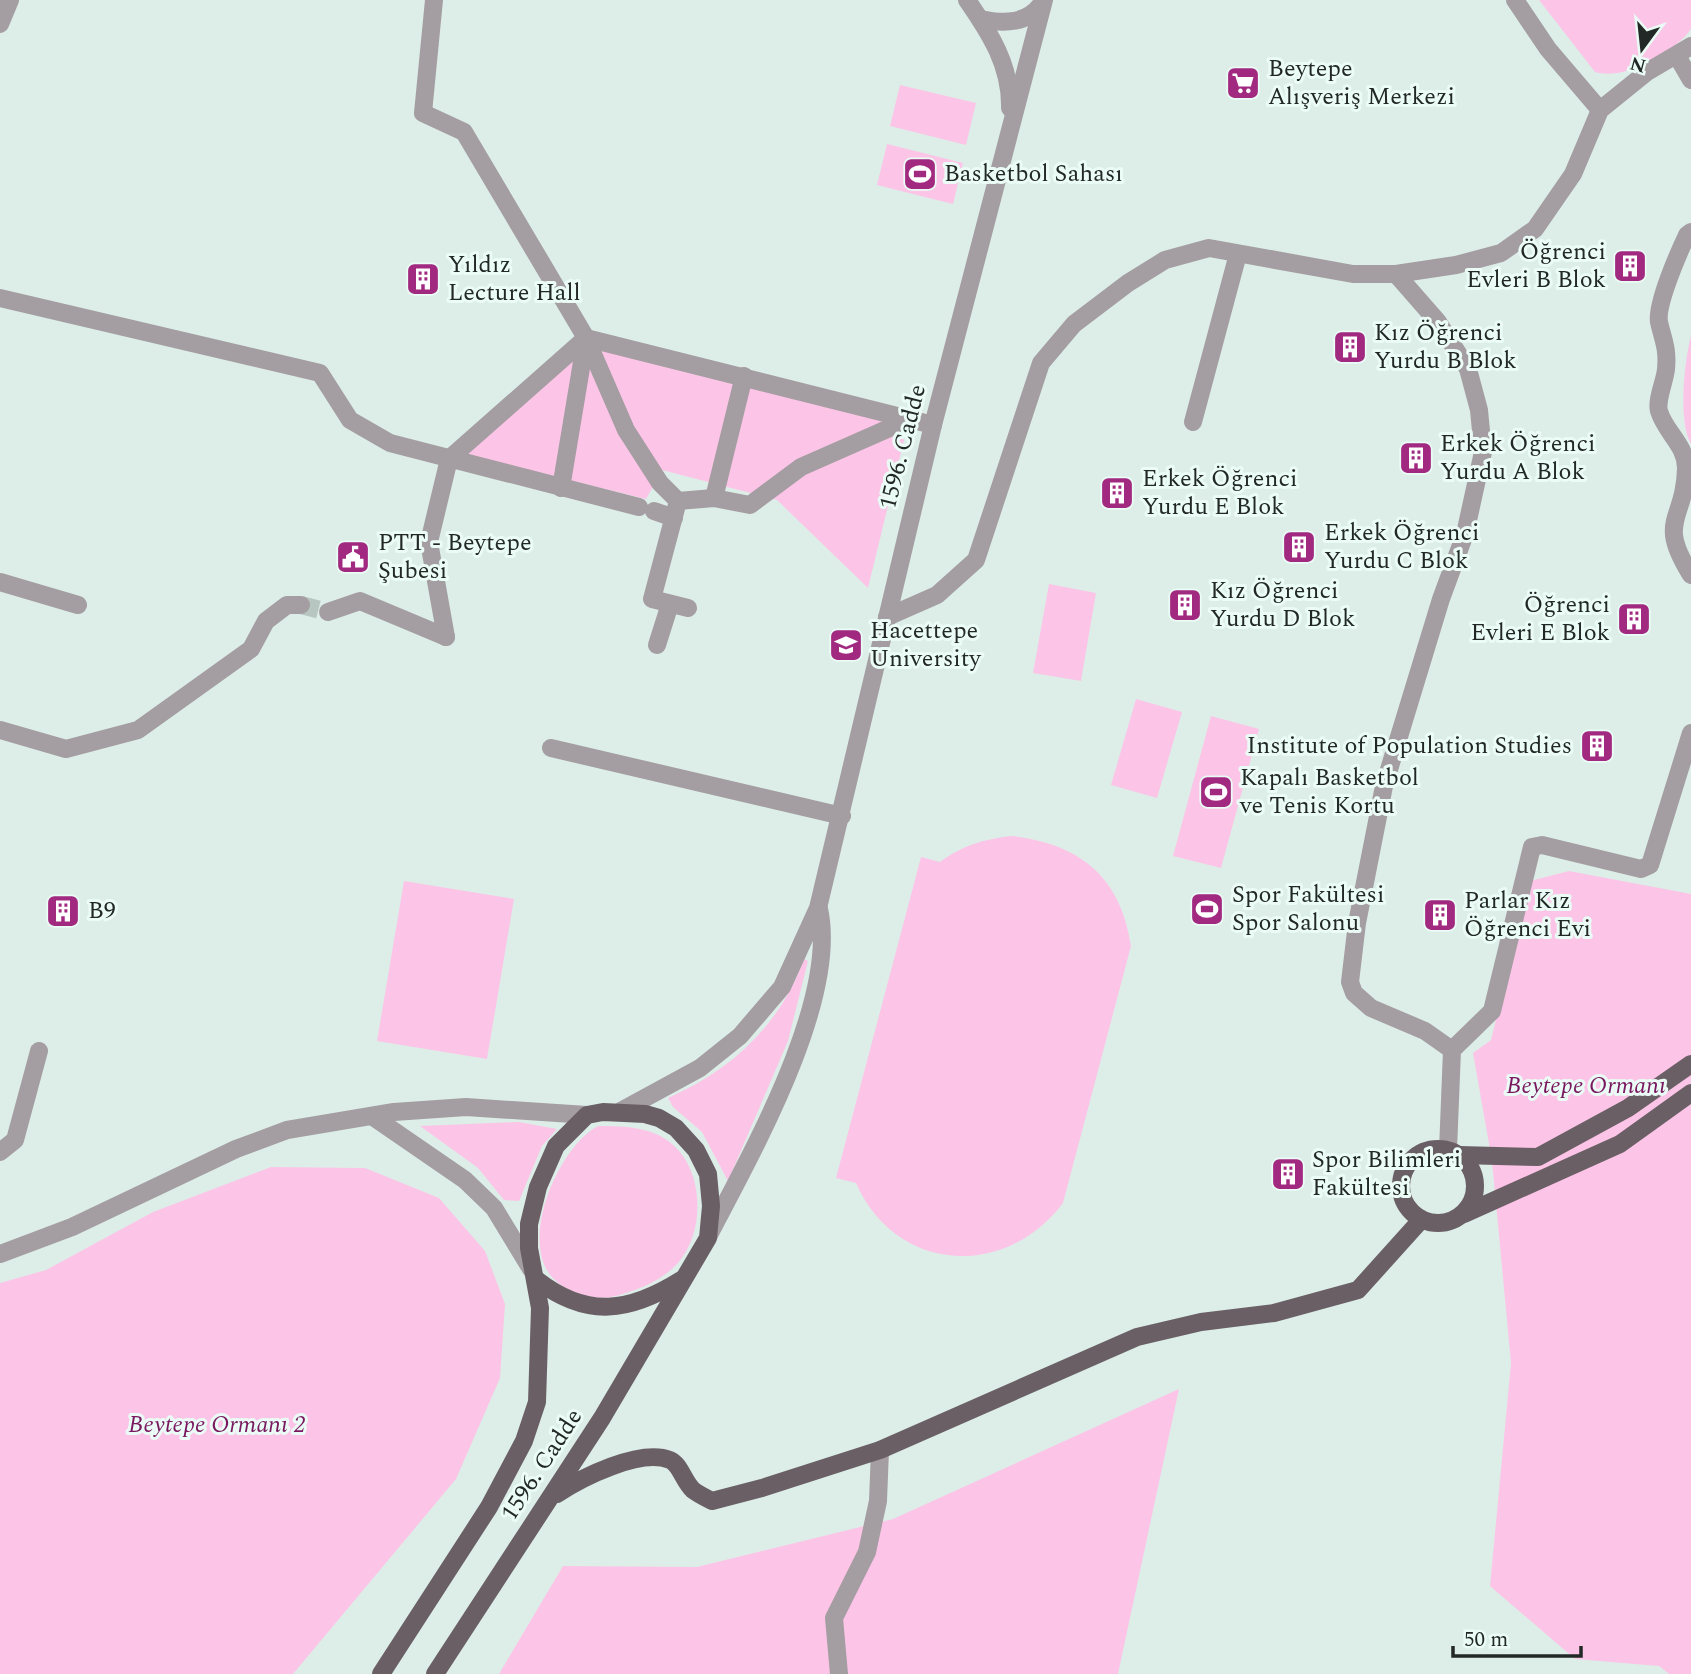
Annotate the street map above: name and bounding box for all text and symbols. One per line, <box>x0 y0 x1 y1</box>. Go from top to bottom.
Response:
north arrow <box>1607 14 1677 84</box>
text: N <box>1627 48 1649 80</box>
place label: Beytepe Alışveriş Merkezi <box>1268 51 1455 115</box>
supermarket icon: Beytepe Alışveriş Merkezi <box>1224 64 1262 102</box>
sports icon: Basketbol Sahası <box>901 155 939 193</box>
place label: Basketbol Sahası <box>944 156 1123 192</box>
place label: Öğrenci Evleri B Blok <box>1466 234 1606 298</box>
place label: Yıldız Lecture Hall <box>448 247 581 311</box>
building icon: Öğrenci Evleri B Blok <box>1611 247 1649 285</box>
building icon: Yıldız Lecture Hall <box>404 260 442 298</box>
place label: Kız Öğrenci Yurdu B Blok <box>1374 315 1517 379</box>
building icon: Kız Öğrenci Yurdu B Blok <box>1331 328 1369 366</box>
street label: 1596. Cadde <box>870 381 936 513</box>
place label: Erkek Öğrenci Yurdu A Blok <box>1440 426 1595 490</box>
building icon: Erkek Öğrenci Yurdu A Blok <box>1397 439 1435 477</box>
place label: Erkek Öğrenci Yurdu E Blok <box>1142 461 1297 525</box>
building icon: Erkek Öğrenci Yurdu E Blok <box>1098 474 1136 512</box>
place label: Erkek Öğrenci Yurdu C Blok <box>1324 515 1479 579</box>
place label: PTT - Beytepe Şubesi <box>378 525 532 589</box>
building icon: Erkek Öğrenci Yurdu C Blok <box>1280 528 1318 566</box>
public building icon: PTT - Beytepe Şubesi <box>334 538 372 576</box>
place label: Kız Öğrenci Yurdu D Blok <box>1210 573 1355 637</box>
building icon: Kız Öğrenci Yurdu D Blok <box>1166 586 1204 624</box>
place label: Öğrenci Evleri E Blok <box>1471 587 1610 651</box>
building icon: Öğrenci Evleri E Blok <box>1615 600 1653 638</box>
place label: Hacettepe University <box>870 613 982 677</box>
school or university icon: Hacettepe University <box>827 626 865 664</box>
building icon: Institute of Population Studies <box>1578 727 1616 765</box>
place label: Institute of Population Studies <box>1247 728 1572 764</box>
place label: Kapalı Basketbol ve Tenis Kortu <box>1239 760 1419 824</box>
sports icon: Kapalı Basketbol ve Tenis Kortu <box>1197 773 1235 811</box>
place label: Spor Fakültesi Spor Salonu <box>1232 877 1385 941</box>
place label: Parlar Kız Öğrenci Evi <box>1464 883 1591 947</box>
sports icon: Spor Fakültesi Spor Salonu <box>1188 890 1226 928</box>
building icon: B9 <box>44 892 82 930</box>
place label: B9 <box>88 893 116 929</box>
building icon: Parlar Kız Öğrenci Evi <box>1421 896 1459 934</box>
park label: Beytepe Ormanı <box>1506 1068 1666 1104</box>
place label: Spor Bilimleri Fakültesi <box>1312 1142 1461 1206</box>
building icon: Spor Bilimleri Fakültesi <box>1269 1155 1307 1193</box>
street label: 1596. Cadde <box>492 1402 592 1528</box>
park label: Beytepe Ormanı 2 <box>128 1407 306 1443</box>
scale bar <box>1453 1614 1581 1658</box>
text: 50 m <box>1464 1624 1508 1656</box>

